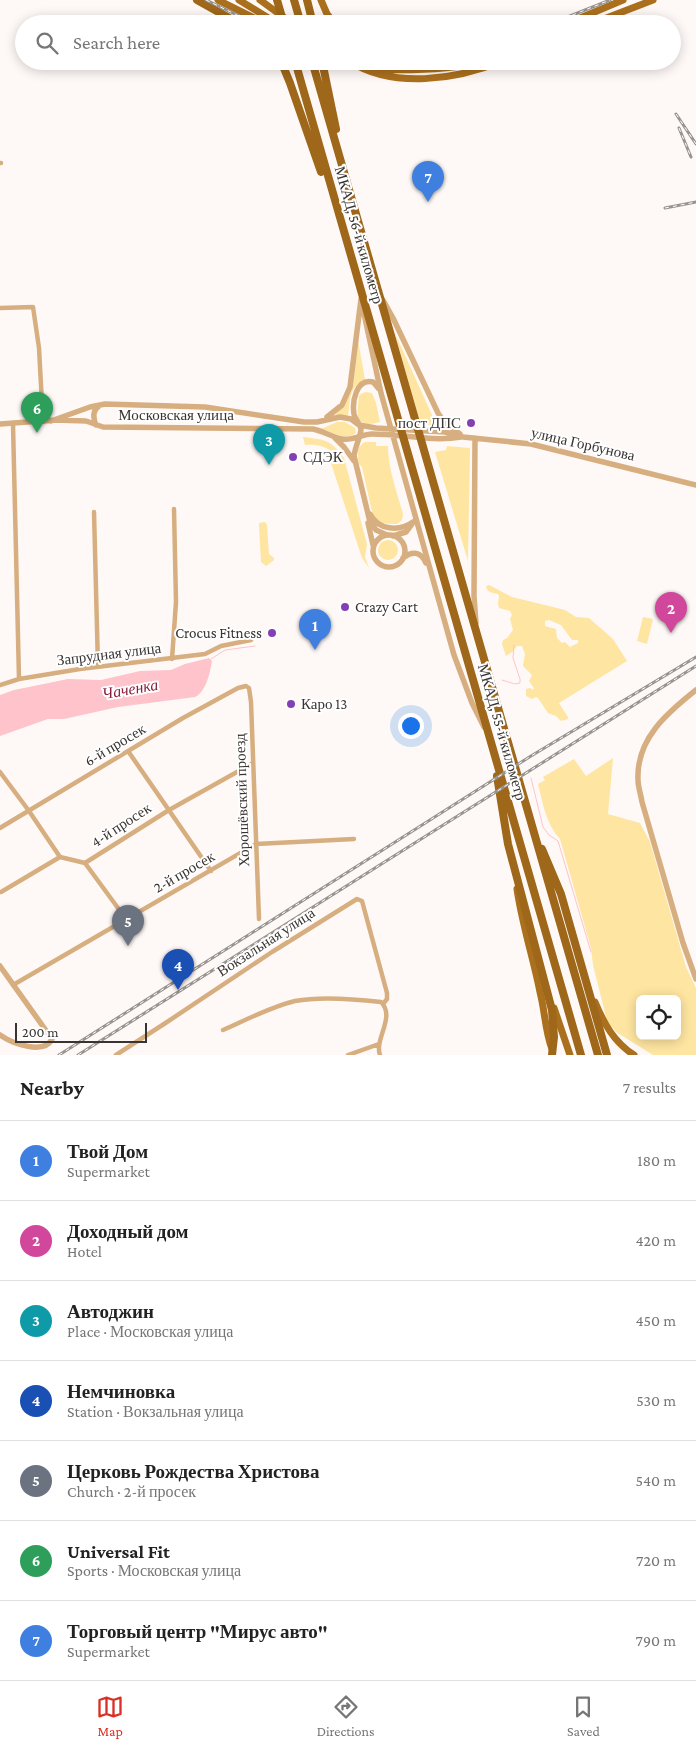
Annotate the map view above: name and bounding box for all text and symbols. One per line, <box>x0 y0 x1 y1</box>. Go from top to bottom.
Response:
search box <box>15 15 681 70</box>
icon: search <box>33 29 61 57</box>
text: Search here <box>73 32 160 53</box>
pin: 7 <box>412 161 444 202</box>
street label: МКАД, 56-й километр <box>332 165 386 305</box>
pin: 6 <box>21 392 53 433</box>
street label: Московская улица <box>118 407 234 423</box>
place label: пост ДПС <box>398 415 461 431</box>
marker: пост ДПС <box>465 417 477 429</box>
pin: 3 <box>253 424 285 465</box>
street label: улица Горбунова <box>530 424 637 464</box>
place label: СДЭК <box>303 449 344 465</box>
marker: СДЭК <box>287 451 299 463</box>
pin: 2 <box>655 592 687 633</box>
place label: Crazy Cart <box>355 599 419 616</box>
marker: Crazy Cart <box>339 601 351 613</box>
pin: 1 <box>299 609 331 650</box>
place label: Crocus Fitness <box>175 625 262 641</box>
marker: Crocus Fitness <box>266 627 278 639</box>
street label: Запрудная улица <box>56 640 162 668</box>
street label: МКАД, 55-й километр <box>475 662 529 802</box>
water label: Чаченка <box>101 676 159 702</box>
place label: Каро 13 <box>301 696 347 712</box>
marker: Каро 13 <box>285 698 297 710</box>
your location <box>398 713 424 739</box>
street label: 6-й просек <box>82 720 149 769</box>
street label: Хорошёвский проезд <box>232 733 252 867</box>
street label: 4-й просек <box>88 799 155 850</box>
street label: 2-й просек <box>151 848 218 896</box>
street label: Вокзальная улица <box>214 904 318 980</box>
pin: 5 <box>112 905 144 946</box>
pin: 4 <box>162 949 194 990</box>
map controls <box>636 995 681 1040</box>
button: locate <box>636 995 681 1040</box>
scale bar <box>15 1020 148 1043</box>
text: 200 m <box>22 1024 58 1040</box>
text: Nearby <box>20 1076 84 1100</box>
text: 7 results <box>623 1079 676 1096</box>
text: Твой Дом <box>67 1141 148 1162</box>
text: 1 <box>33 1152 39 1169</box>
text: 180 m <box>637 1152 676 1169</box>
text: Supermarket <box>67 1163 150 1180</box>
text: Доходный дом <box>67 1221 189 1242</box>
text: 2 <box>32 1232 40 1249</box>
text: 420 m <box>635 1232 676 1249</box>
text: Hotel <box>67 1243 102 1260</box>
text: Автоджин <box>67 1301 154 1322</box>
text: 3 <box>32 1312 40 1329</box>
text: 450 m <box>635 1312 676 1329</box>
text: Place · Московская улица <box>67 1323 233 1340</box>
text: Немчиновка <box>67 1381 175 1402</box>
text: 4 <box>32 1392 40 1409</box>
text: 530 m <box>636 1392 676 1409</box>
text: Station · Вокзальная улица <box>67 1403 244 1420</box>
text: Церковь Рождества Христова <box>67 1461 319 1482</box>
text: 5 <box>32 1472 40 1489</box>
text: 540 m <box>635 1472 676 1489</box>
text: Church · 2-й просек <box>67 1483 196 1500</box>
text: Universal Fit <box>67 1541 170 1562</box>
text: 6 <box>32 1552 40 1569</box>
text: 720 m <box>636 1552 676 1569</box>
text: Sports · Московская улица <box>67 1562 241 1579</box>
text: Торговый центр "Мирус авто" <box>67 1621 328 1642</box>
text: 7 <box>32 1632 40 1649</box>
text: 790 m <box>636 1632 676 1649</box>
text: Supermarket <box>67 1643 150 1660</box>
tab: Map <box>96 1693 124 1739</box>
tab: Directions <box>317 1693 375 1739</box>
tab: Saved <box>567 1693 600 1739</box>

